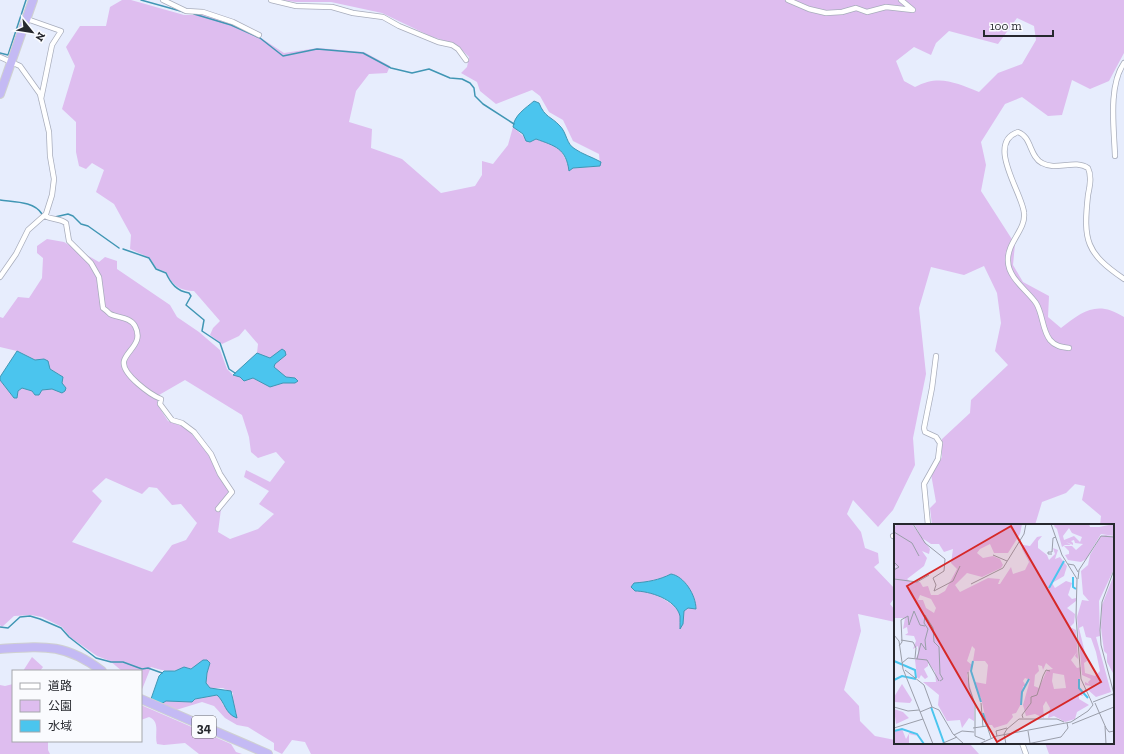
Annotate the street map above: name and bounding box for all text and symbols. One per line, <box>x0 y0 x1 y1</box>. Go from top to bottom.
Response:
north arrow <box>12 12 52 52</box>
scale bar <box>984 12 1053 38</box>
text: 100 m <box>990 19 1022 33</box>
text: N <box>32 30 48 44</box>
inset map <box>894 524 1114 744</box>
legend <box>12 670 142 742</box>
text: 道路 <box>48 679 72 693</box>
text: 公園 <box>48 699 72 713</box>
road number: 34 <box>192 716 216 738</box>
text: 水域 <box>48 719 72 733</box>

